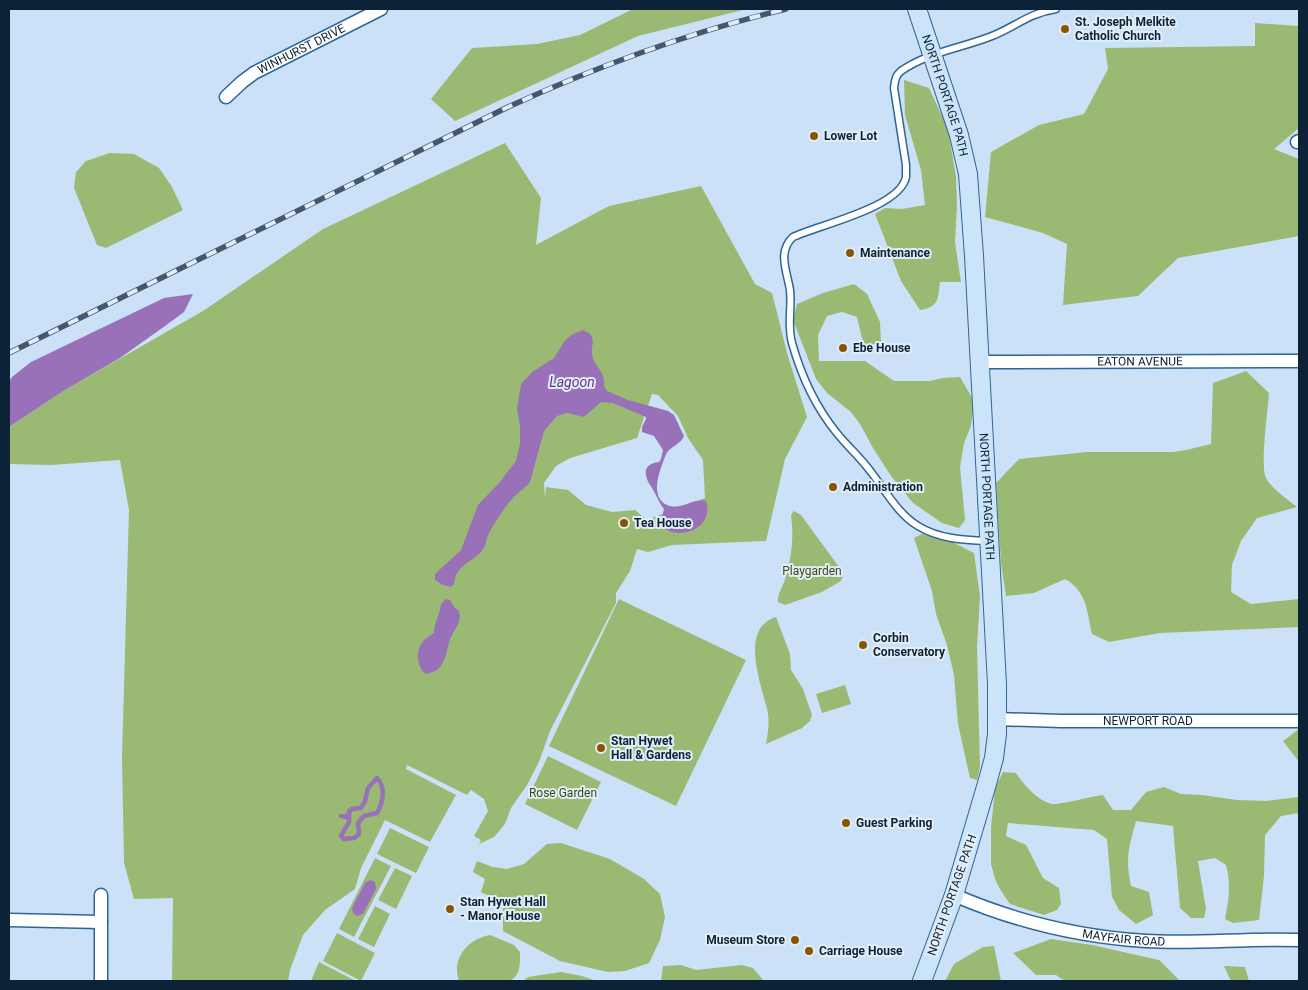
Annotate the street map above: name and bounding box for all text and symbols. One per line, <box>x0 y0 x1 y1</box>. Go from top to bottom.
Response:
place label: St. Joseph Melkite Catholic Church <box>1075 15 1176 43</box>
street label: WINHURST DRIVE <box>255 21 348 77</box>
marker: St. Joseph Melkite Catholic Church <box>1059 23 1071 35</box>
street label: NORTH PORTAGE PATH <box>919 33 971 158</box>
place label: Lower Lot <box>824 129 877 143</box>
marker: Lower Lot <box>808 130 820 142</box>
place label: Maintenance <box>860 246 930 260</box>
marker: Maintenance <box>844 247 856 259</box>
place label: Ebe House <box>853 341 911 355</box>
marker: Ebe House <box>837 342 849 354</box>
street label: EATON AVENUE <box>1097 354 1183 369</box>
water label: Lagoon <box>549 374 595 390</box>
street label: NORTH PORTAGE PATH <box>977 433 997 561</box>
place label: Administration <box>843 480 923 494</box>
marker: Administration <box>827 481 839 493</box>
place label: Tea House <box>634 516 692 530</box>
marker: Tea House <box>618 517 630 529</box>
park label: Playgarden <box>782 564 842 578</box>
place label: Corbin Conservatory <box>873 631 946 659</box>
marker: Corbin Conservatory <box>857 639 869 651</box>
street label: NEWPORT ROAD <box>1103 714 1193 728</box>
place label: Stan Hywet Hall & Gardens <box>611 734 691 762</box>
marker: Stan Hywet Hall & Gardens <box>595 742 607 754</box>
park label: Rose Garden <box>529 786 597 800</box>
place label: Guest Parking <box>856 816 932 830</box>
marker: Guest Parking <box>840 817 852 829</box>
street label: NORTH PORTAGE PATH <box>925 833 979 957</box>
place label: Stan Hywet Hall - Manor House <box>460 895 546 923</box>
marker: Stan Hywet Hall - Manor House <box>444 903 456 915</box>
street label: MAYFAIR ROAD <box>1081 926 1166 949</box>
place label: Museum Store <box>706 933 786 947</box>
marker: Museum Store <box>789 934 801 946</box>
place label: Carriage House <box>819 944 903 958</box>
marker: Carriage House <box>803 945 815 957</box>

